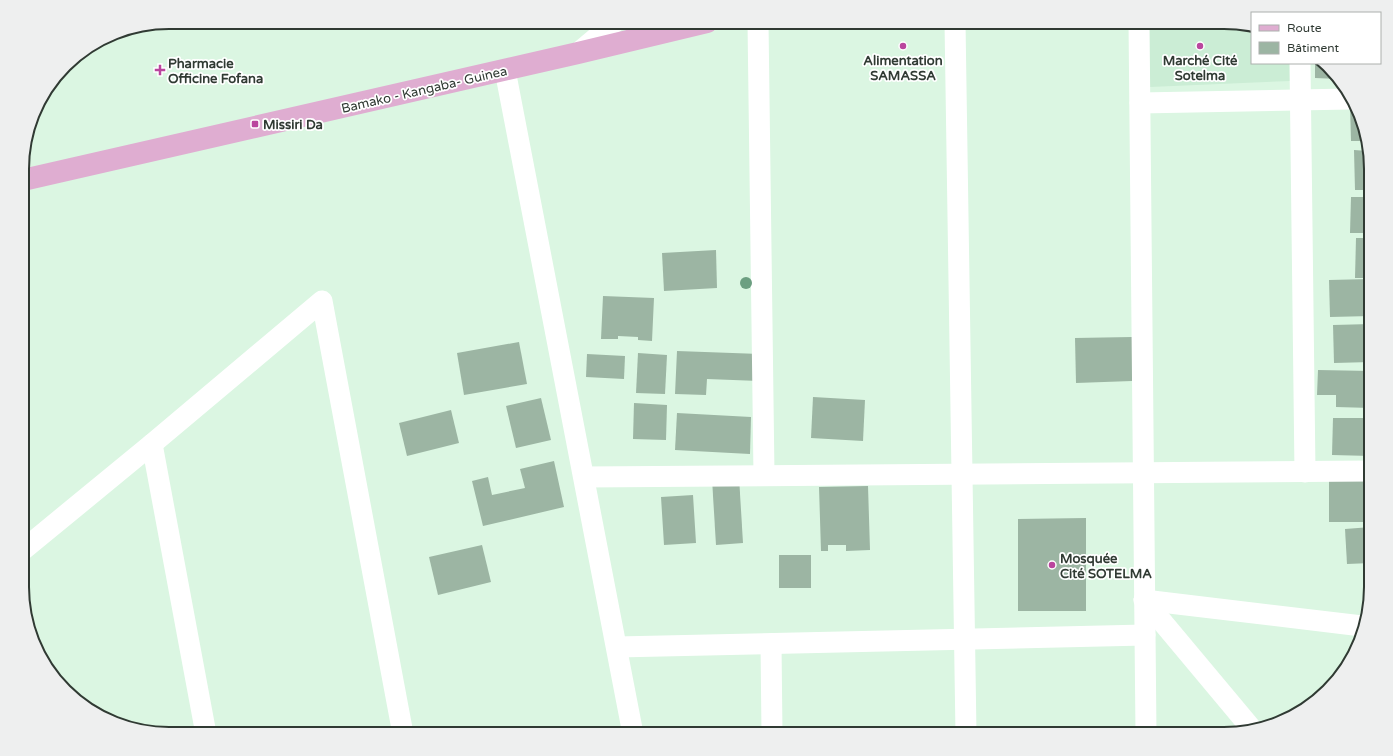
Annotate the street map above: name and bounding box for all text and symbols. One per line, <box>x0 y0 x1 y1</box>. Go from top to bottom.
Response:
legend <box>1251 12 1381 64</box>
text: Route <box>1287 21 1322 35</box>
marker: Alimentation SAMASSA <box>898 41 908 51</box>
marker: Marché Cité Sotelma <box>1195 41 1205 51</box>
text: Bâtiment <box>1287 41 1339 55</box>
place label: Alimentation SAMASSA <box>863 53 943 84</box>
place label: Marché Cité Sotelma <box>1163 53 1238 84</box>
place label: Pharmacie Officine Fofana <box>168 56 263 87</box>
street label: Bamako - Kangaba- Guinea <box>340 63 509 117</box>
marker: Pharmacie Officine Fofana <box>155 65 165 75</box>
place label: Missiri Da <box>263 117 323 133</box>
marker: Missiri Da <box>250 119 260 129</box>
place label: Mosquée Cité SOTELMA <box>1060 551 1152 582</box>
marker: Mosquée Cité SOTELMA <box>1047 560 1057 570</box>

